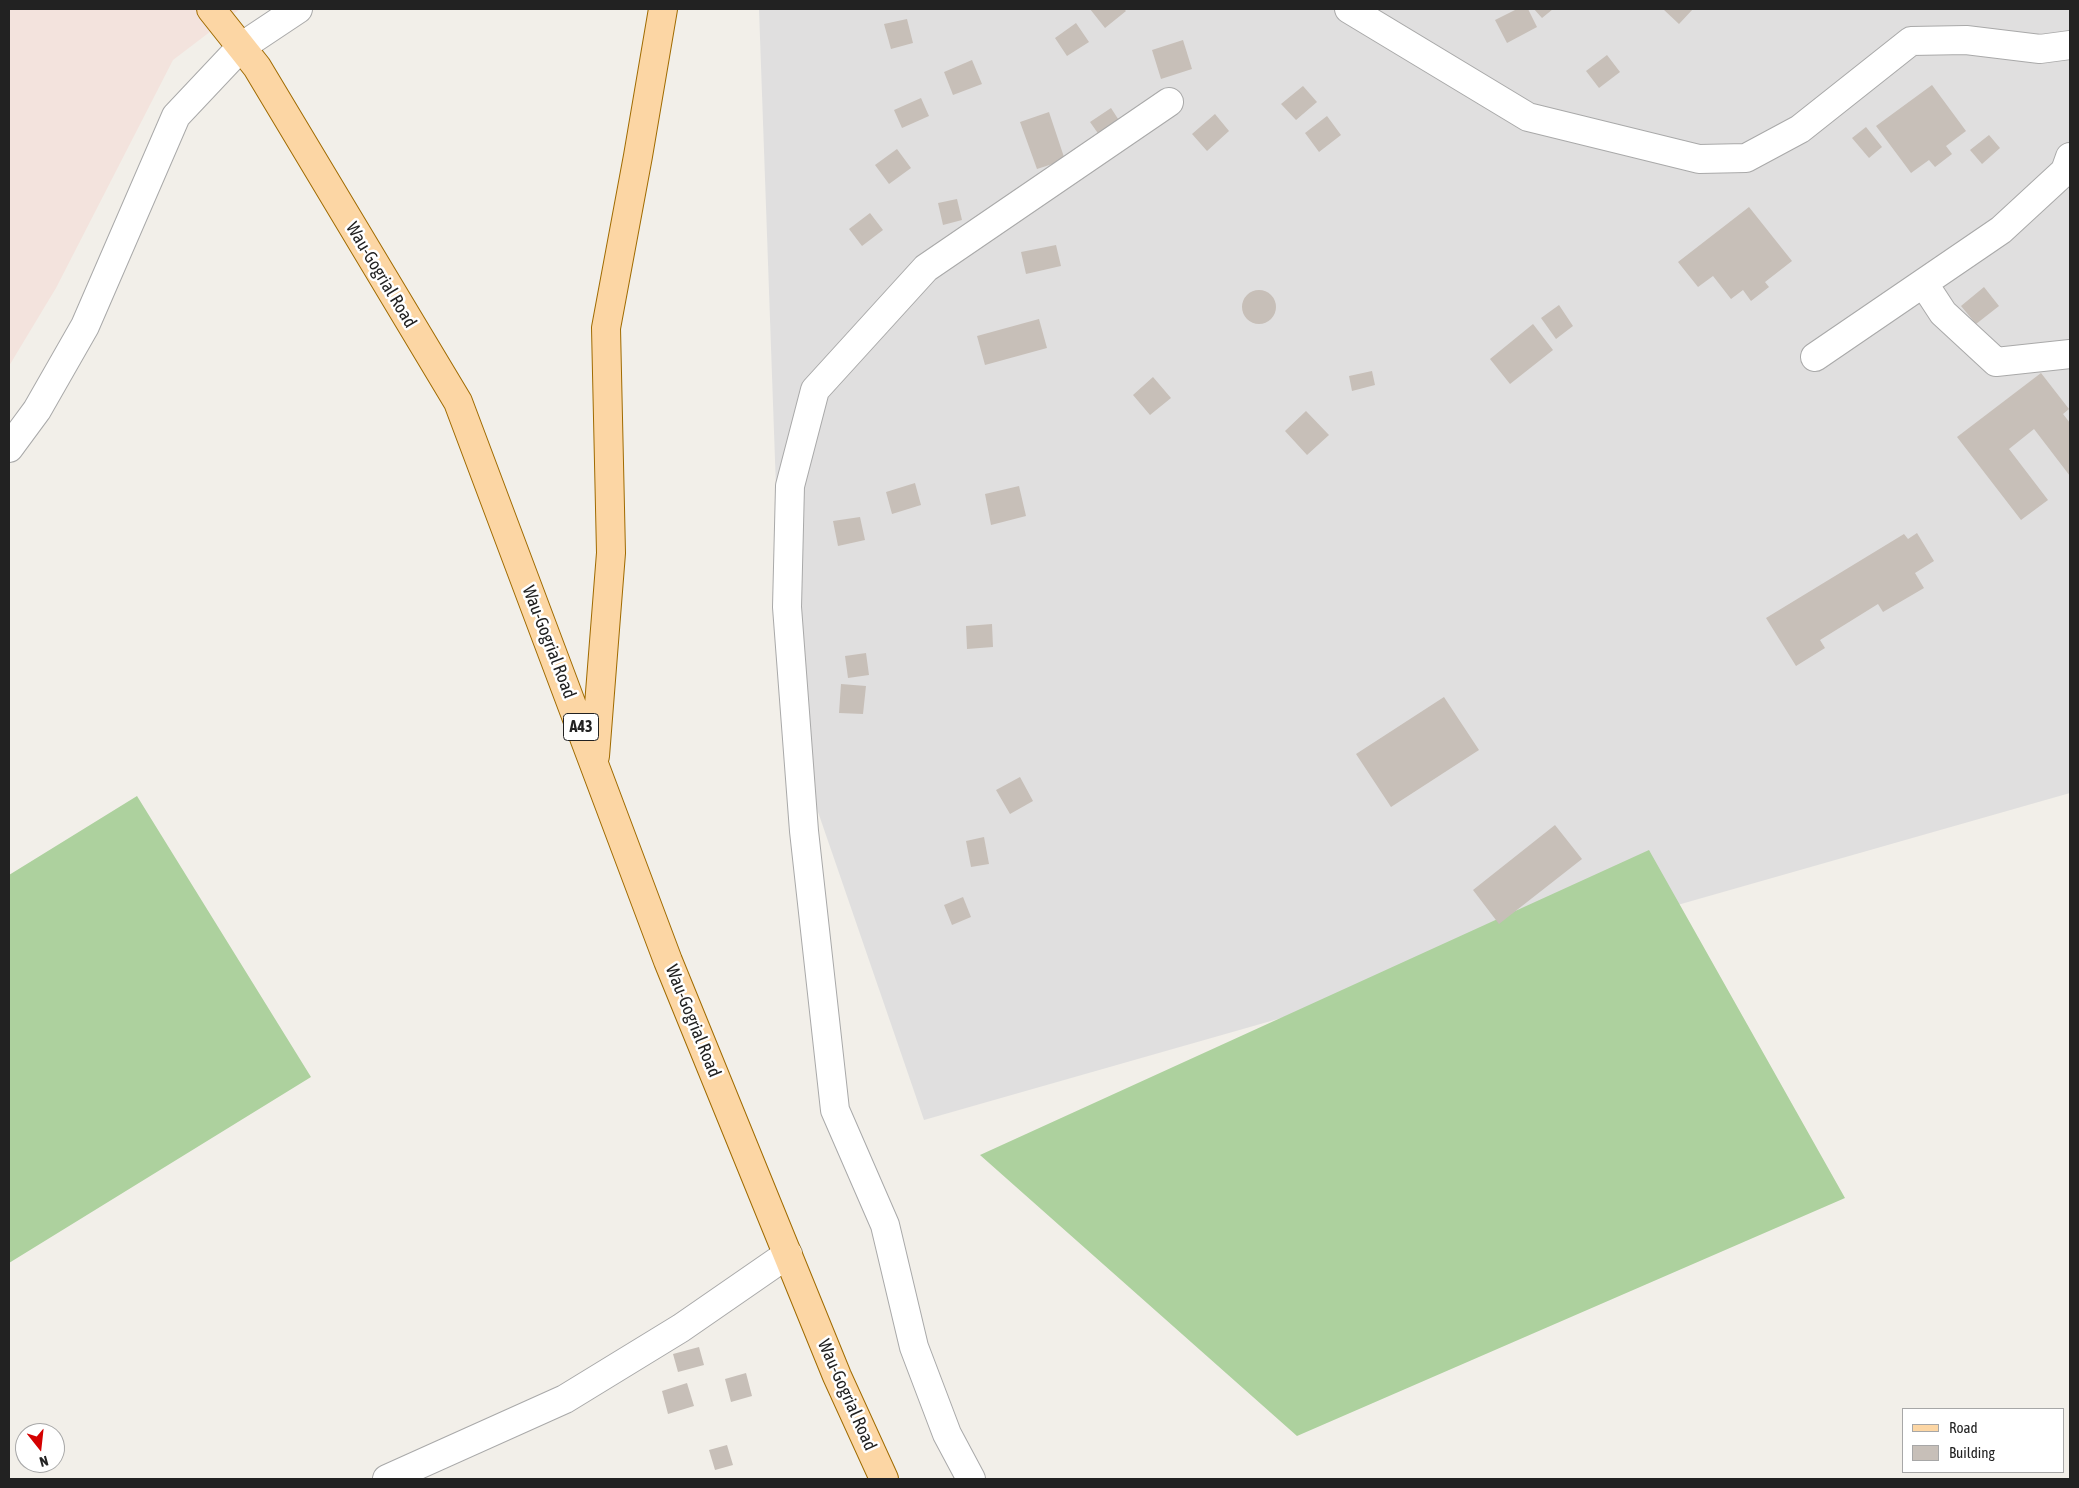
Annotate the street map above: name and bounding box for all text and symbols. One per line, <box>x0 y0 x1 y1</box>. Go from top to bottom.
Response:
street label: Wau-Gogrial Road <box>341 218 421 332</box>
street label: Wau-Gogrial Road <box>518 582 580 702</box>
road number: A43 <box>564 714 598 740</box>
street label: Wau-Gogrial Road <box>661 962 725 1080</box>
street label: Wau-Gogrial Road <box>813 1336 881 1454</box>
legend <box>1902 1408 2064 1473</box>
text: Road <box>1949 1419 1978 1436</box>
north arrow <box>15 1423 65 1473</box>
text: Building <box>1949 1444 1995 1461</box>
text: N <box>38 1453 50 1470</box>

